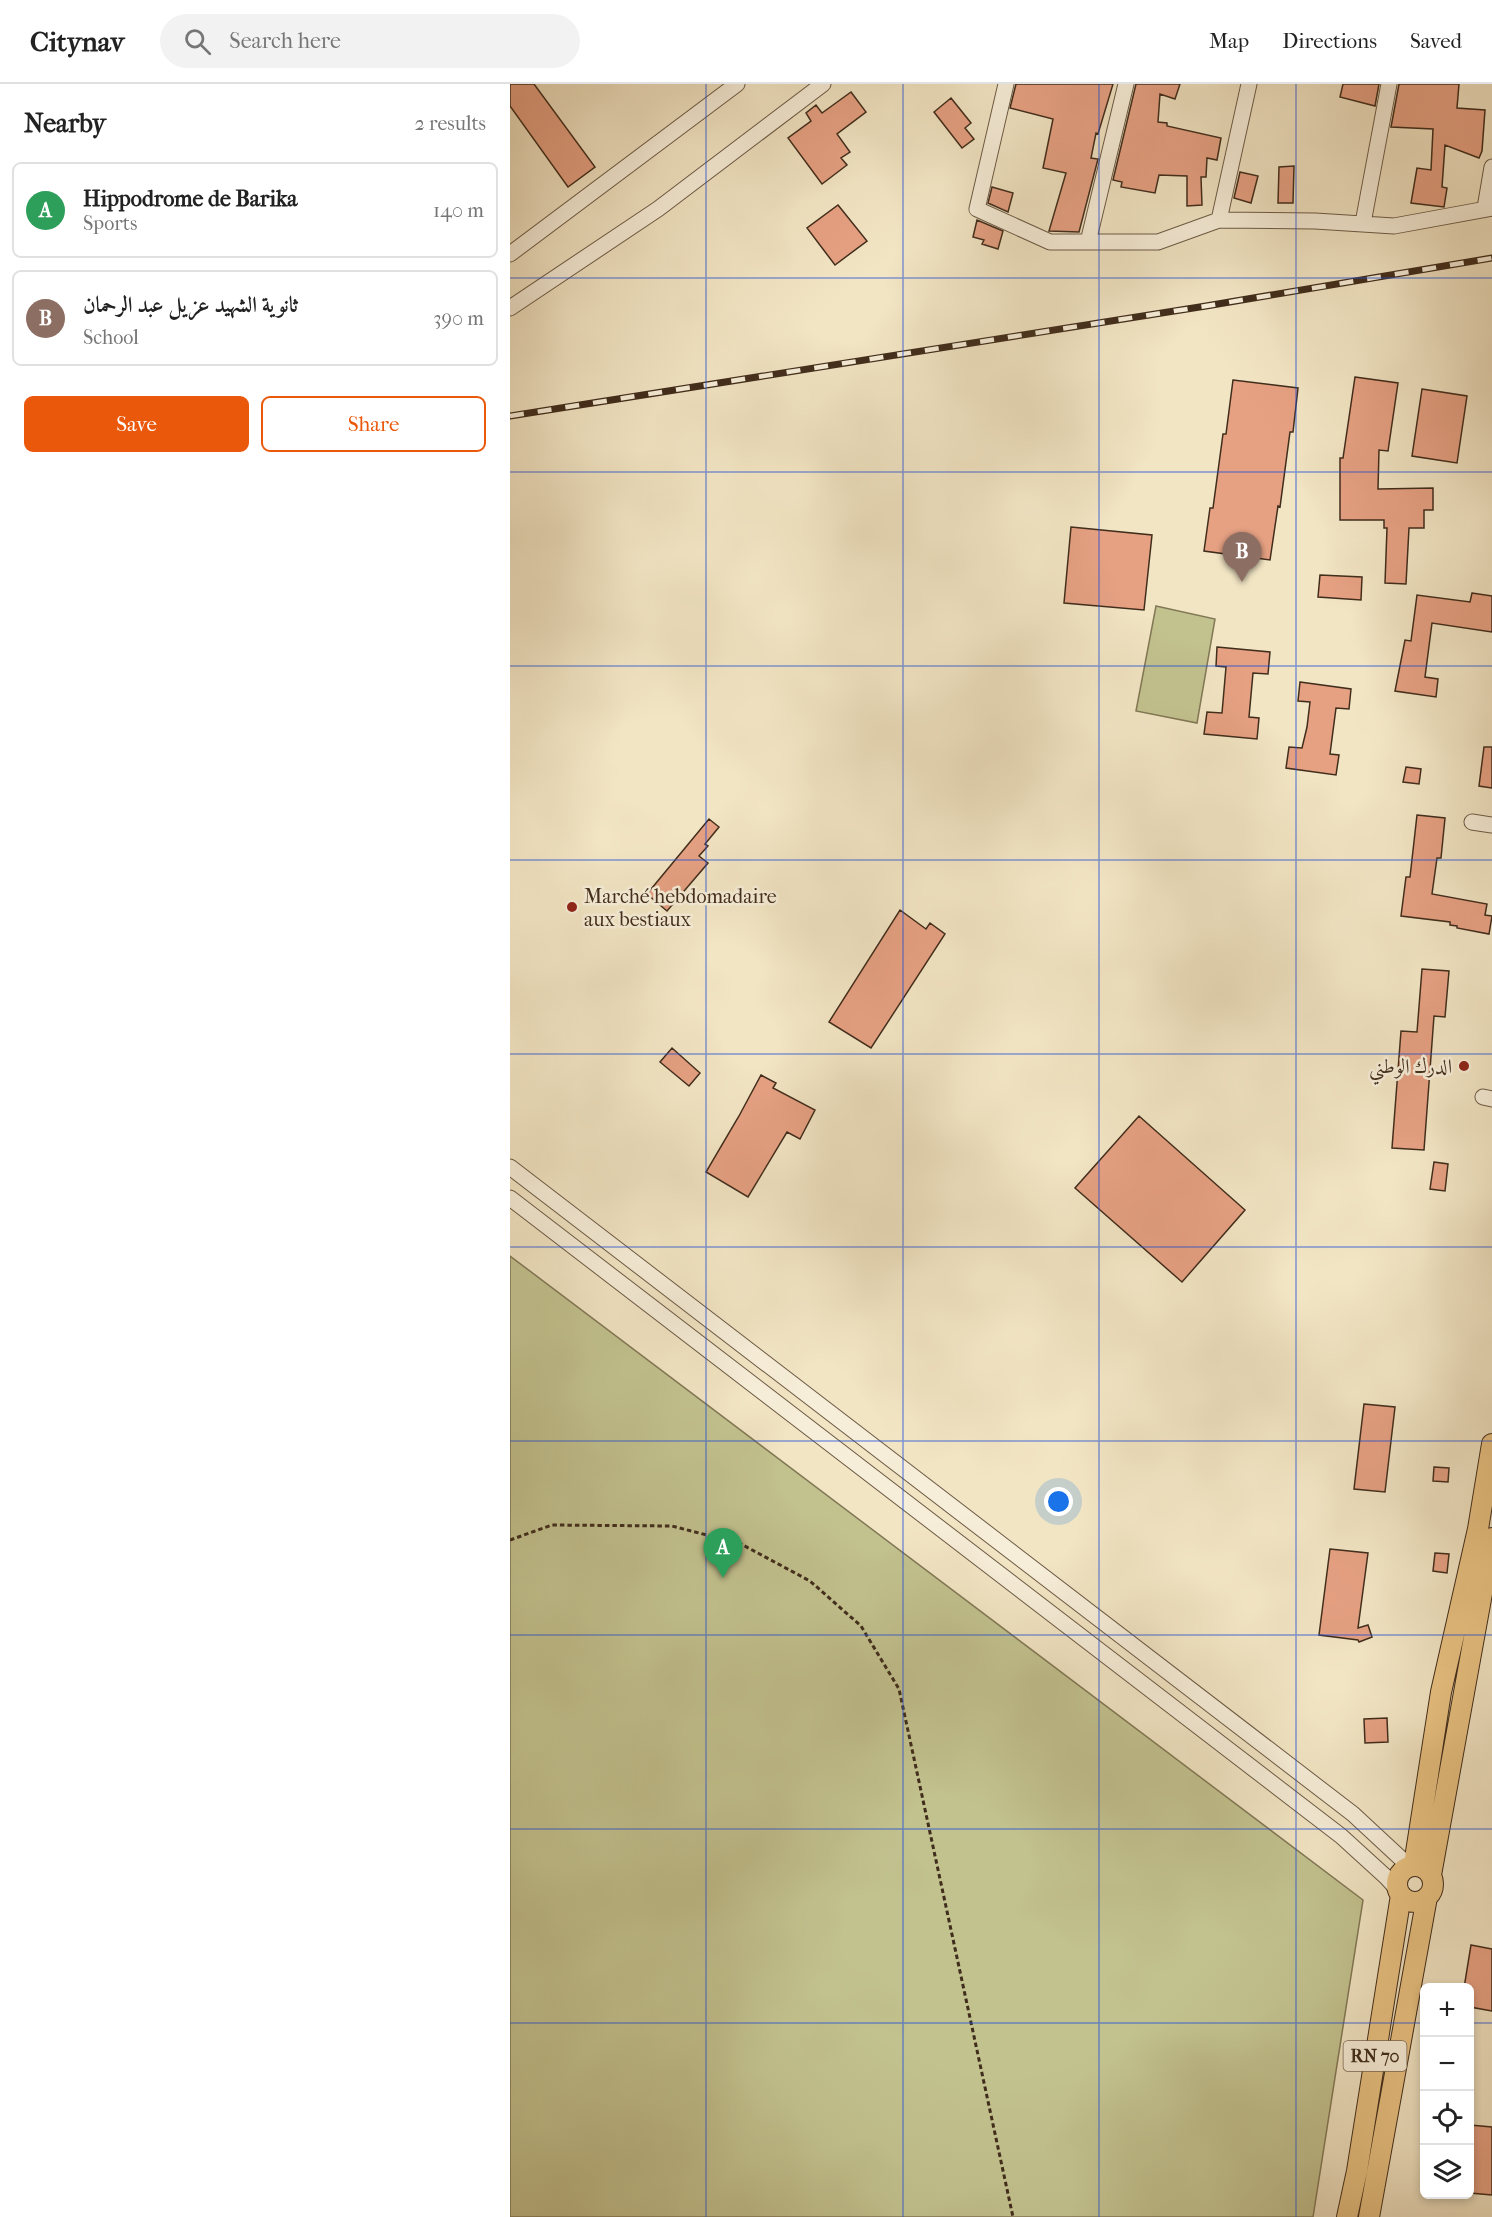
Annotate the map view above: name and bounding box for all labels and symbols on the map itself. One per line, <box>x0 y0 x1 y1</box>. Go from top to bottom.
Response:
pin: B <box>1222 532 1262 582</box>
place label: Marché hebdomadaire aux bestiaux <box>584 885 777 931</box>
marker: Marché hebdomadaire aux bestiaux <box>565 900 579 914</box>
place label: الدرك الوطني <box>1369 1055 1452 1085</box>
marker: الدرك الوطني <box>1457 1059 1471 1073</box>
your location <box>1044 1487 1073 1516</box>
pin: A <box>704 1528 742 1578</box>
road number: RN 70 <box>1344 2041 1406 2071</box>

